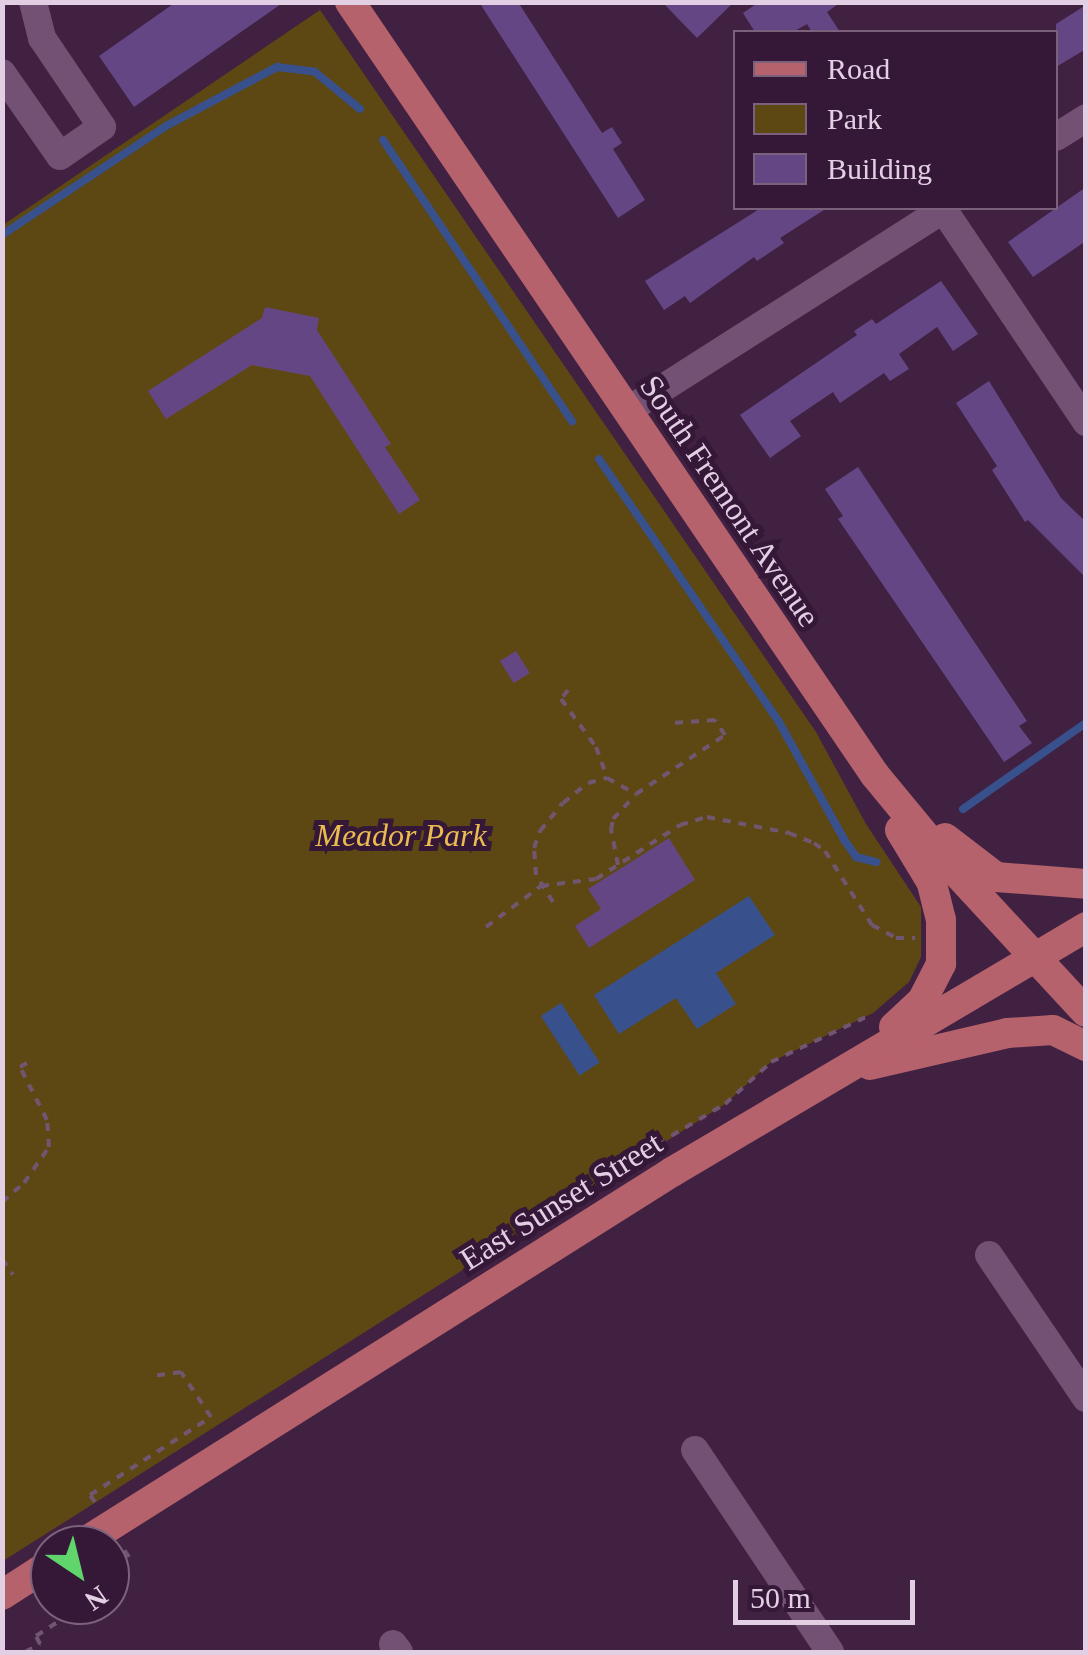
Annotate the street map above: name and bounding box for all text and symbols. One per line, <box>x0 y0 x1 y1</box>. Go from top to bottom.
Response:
legend <box>733 30 1058 210</box>
text: Road <box>827 52 890 85</box>
text: Park <box>827 102 882 135</box>
text: Building <box>827 152 932 185</box>
street label: South Fremont Avenue <box>631 367 829 635</box>
park label: Meador Park <box>315 816 487 854</box>
street label: East Sunset Street <box>453 1123 669 1279</box>
north arrow <box>30 1525 130 1625</box>
scale bar <box>738 1560 920 1622</box>
text: N <box>79 1580 114 1617</box>
text: 50 m <box>750 1581 811 1614</box>

